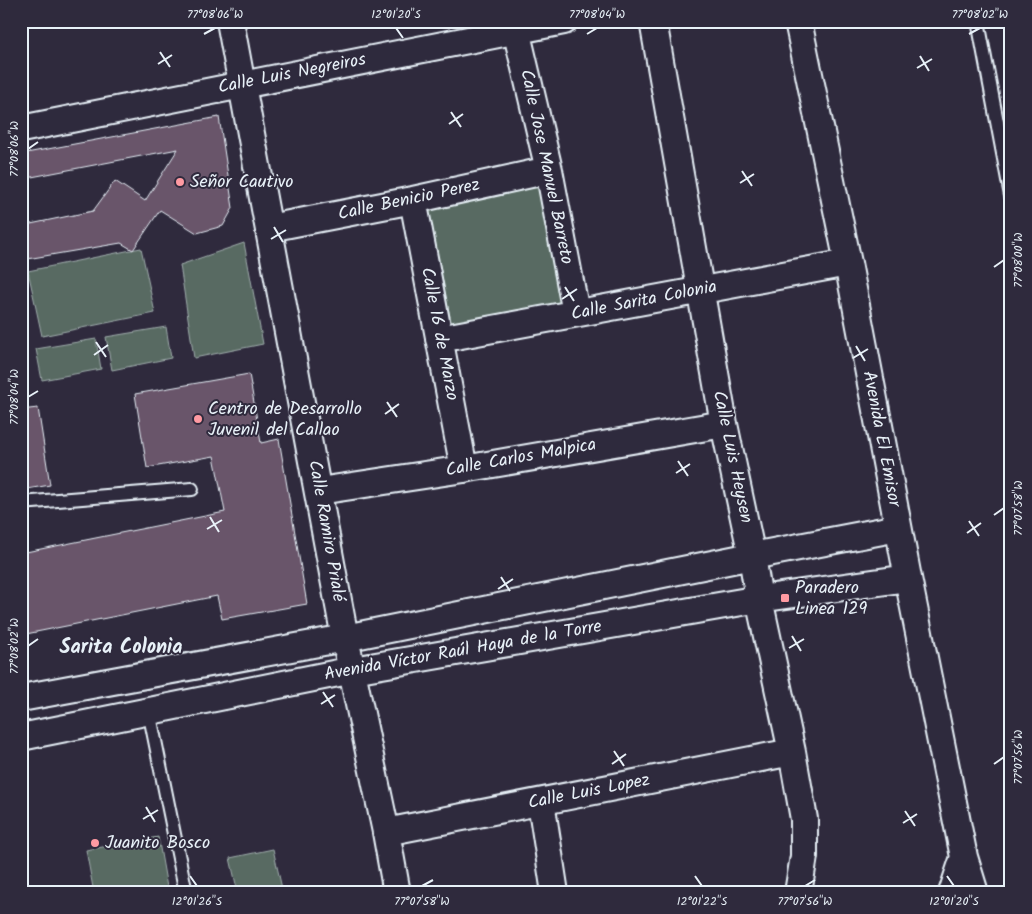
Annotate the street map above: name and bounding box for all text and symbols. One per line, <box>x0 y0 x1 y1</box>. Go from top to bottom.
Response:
text: 77°08'06"W <box>187 5 243 24</box>
text: 12°01'20"S <box>371 5 421 24</box>
text: 77°08'04"W <box>569 5 625 24</box>
text: 77°08'02"W <box>952 5 1008 24</box>
street label: Calle Luis Negreiros <box>216 45 369 103</box>
street label: Calle Jose Manuel Barreto <box>511 67 581 267</box>
text: 77°08'06"W <box>5 121 24 177</box>
place label: Señor Cautivo <box>190 168 293 197</box>
street label: Calle Benicio Perez <box>335 171 483 229</box>
marker: Señor Cautivo <box>174 176 186 188</box>
text: 77°08'00"W <box>1009 232 1028 288</box>
street label: Calle 16 de Marzo <box>412 265 466 403</box>
street label: Calle Sarita Colonia <box>569 273 719 329</box>
street label: Avenida El Emisor <box>854 368 909 511</box>
text: 77°08'04"W <box>5 369 24 425</box>
street label: Calle Luis Heysen <box>704 388 760 526</box>
place label: Centro de Desarrollo Juvenil del Callao <box>208 395 362 445</box>
marker: Centro de Desarrollo Juvenil del Callao <box>192 413 204 425</box>
street label: Calle Carlos Malpica <box>443 430 599 486</box>
street label: Calle Ramiro Prialé <box>299 458 353 605</box>
text: 77°07'58"W <box>1009 480 1028 536</box>
place label: Paradero Linea 129 <box>795 574 868 624</box>
marker: Paradero Linea 129 <box>779 592 791 604</box>
street label: Avenida Víctor Raúl Haya de la Torre <box>322 612 604 690</box>
text: 77°08'02"W <box>5 618 24 674</box>
district label: Sarita Colonia <box>60 632 182 664</box>
text: 77°07'56"W <box>1009 730 1028 784</box>
street label: Calle Luis Lopez <box>526 766 653 818</box>
place label: Juanito Bosco <box>105 829 210 858</box>
marker: Juanito Bosco <box>89 837 101 849</box>
text: 12°01'26"S <box>172 892 223 911</box>
text: 77°07'58"W <box>394 892 450 911</box>
text: 12°01'22"S <box>677 892 728 911</box>
text: 77°07'56"W <box>778 892 832 911</box>
text: 12°01'20"S <box>929 892 979 911</box>

